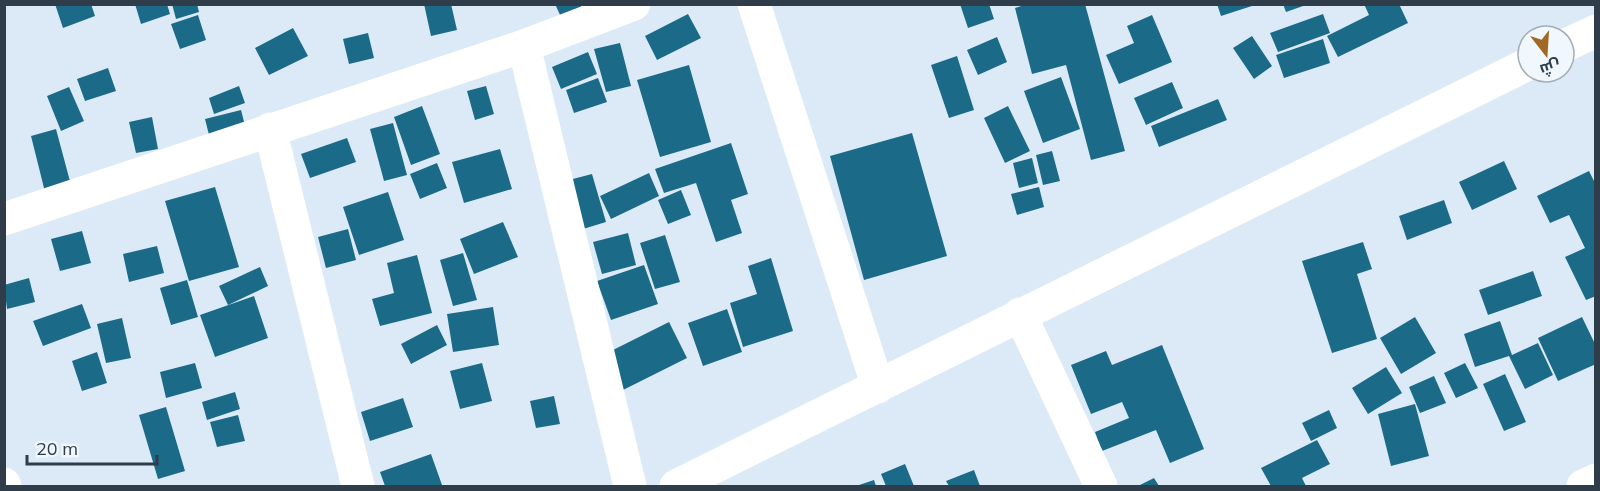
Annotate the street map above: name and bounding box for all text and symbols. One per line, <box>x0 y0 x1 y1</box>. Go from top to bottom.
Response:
north arrow <box>1516 24 1576 84</box>
text: ش <box>1538 56 1563 81</box>
scale bar <box>27 428 158 466</box>
text: 20 m <box>36 437 78 460</box>

